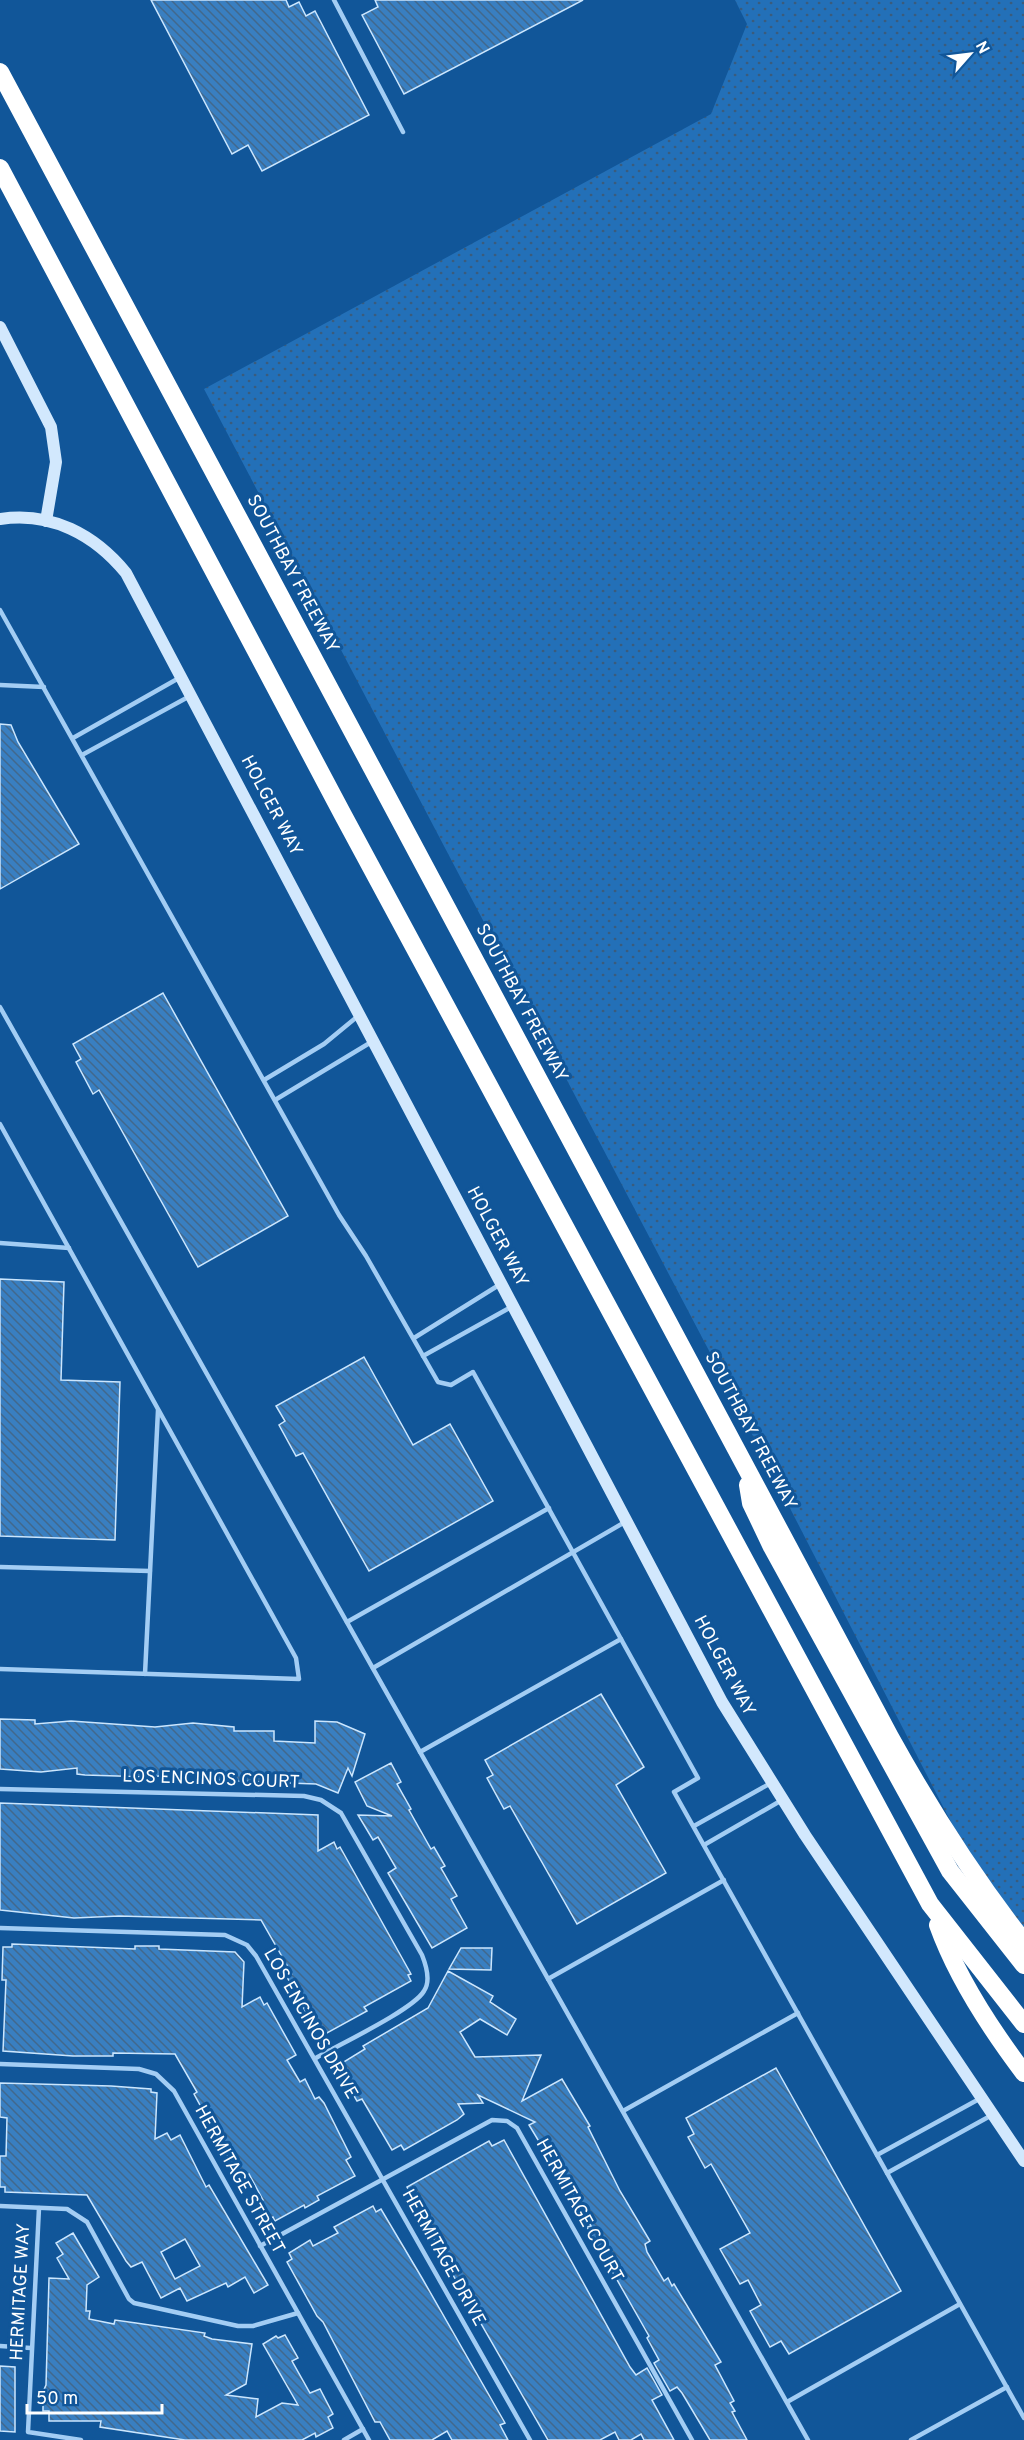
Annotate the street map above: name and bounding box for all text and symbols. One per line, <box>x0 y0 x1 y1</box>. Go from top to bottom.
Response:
north arrow <box>940 24 1000 84</box>
text: N <box>970 38 993 58</box>
street label: SOUTHBAY FREEWAY <box>241 491 343 657</box>
street label: HOLGER WAY <box>235 752 307 860</box>
street label: SOUTHBAY FREEWAY <box>470 920 572 1086</box>
street label: HOLGER WAY <box>461 1183 533 1291</box>
street label: SOUTHBAY FREEWAY <box>699 1348 801 1514</box>
street label: HOLGER WAY <box>688 1612 760 1720</box>
street label: LOS ENCINOS COURT <box>122 1765 300 1795</box>
street label: LOS ENCINOS DRIVE <box>257 1944 363 2104</box>
street label: HERMITAGE STREET <box>189 2102 289 2258</box>
street label: HERMITAGE COURT <box>530 2135 628 2287</box>
street label: HERMITAGE DRIVE <box>396 2185 490 2331</box>
street label: HERMITAGE WAY <box>6 2223 36 2361</box>
scale bar <box>27 2377 162 2415</box>
text: 50 m <box>36 2388 78 2411</box>

